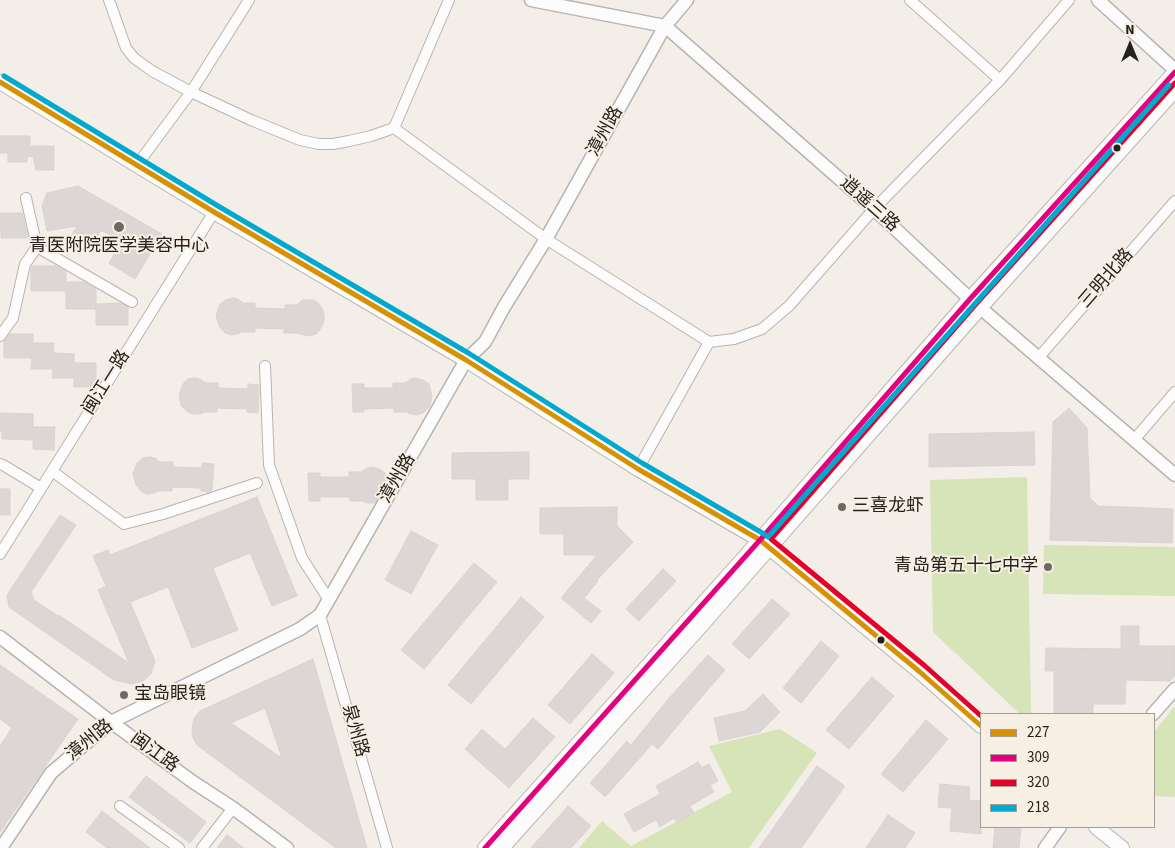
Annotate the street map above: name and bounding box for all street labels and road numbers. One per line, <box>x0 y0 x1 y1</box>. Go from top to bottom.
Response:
street label: 漳州路 <box>583 103 629 161</box>
street label: 逍遥三路 <box>835 173 903 237</box>
street label: 三明北路 <box>1075 245 1139 313</box>
street label: 闽江一路 <box>79 347 135 419</box>
street label: 漳州路 <box>375 450 421 508</box>
street label: 泉州路 <box>336 702 372 760</box>
street label: 漳州路 <box>62 716 118 766</box>
street label: 闽江路 <box>126 728 182 778</box>

